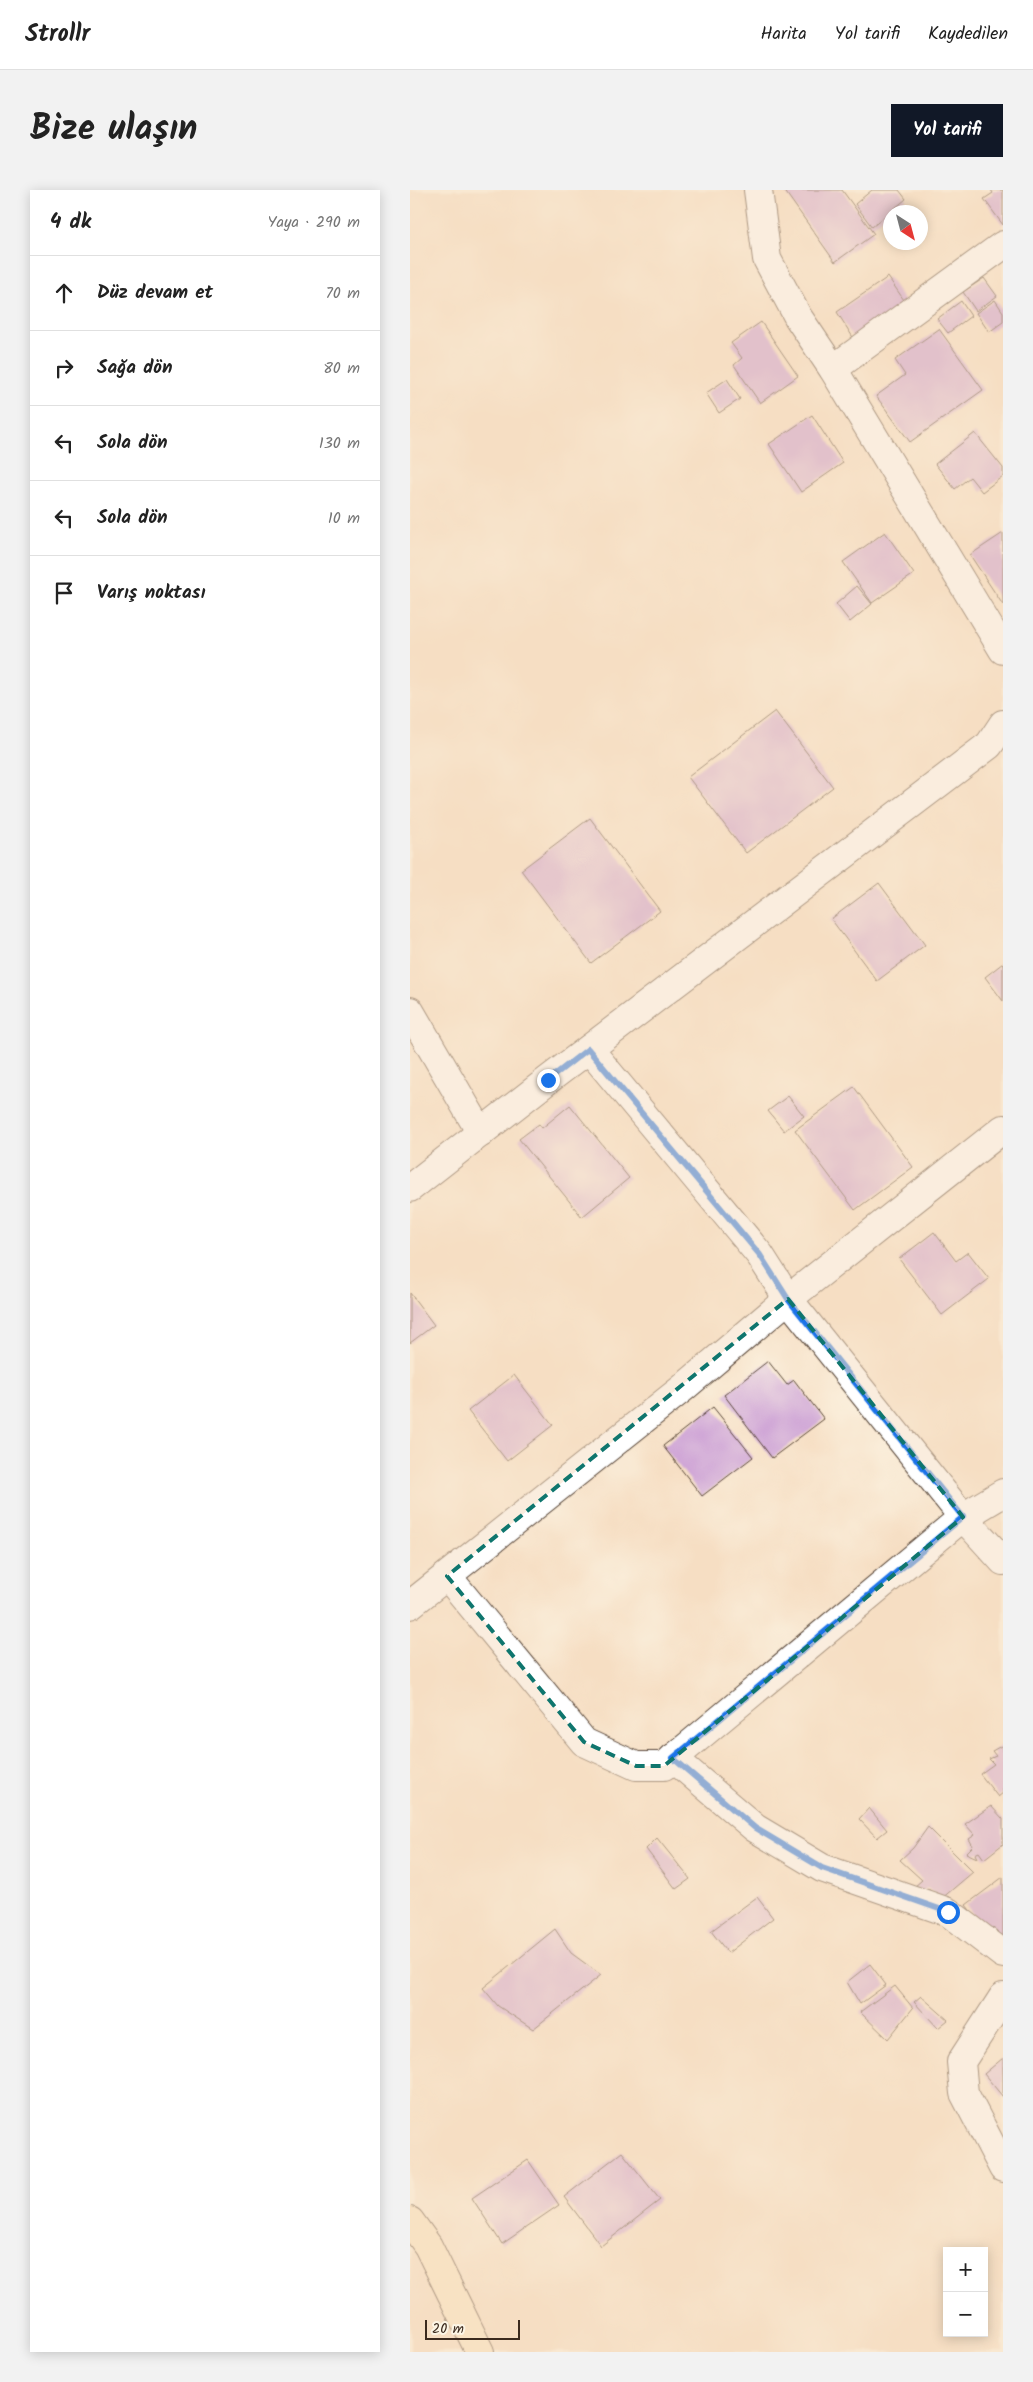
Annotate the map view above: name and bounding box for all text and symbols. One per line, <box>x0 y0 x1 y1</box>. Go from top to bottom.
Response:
text: Strollr <box>25 15 90 54</box>
text: Harita <box>761 20 807 49</box>
text: Yol tarifi <box>835 20 900 49</box>
text: Kaydedilen <box>928 20 1008 49</box>
text: Bize ulaşın <box>30 102 197 158</box>
button: Yol tarifi <box>891 104 1003 157</box>
north arrow <box>883 205 928 250</box>
text: 4 dk <box>50 206 91 239</box>
text: Yaya · 290 m <box>267 210 360 235</box>
text: Düz devam et <box>97 278 213 308</box>
icon: ahead <box>50 279 78 307</box>
text: 70 m <box>325 281 360 306</box>
text: Sağa dön <box>97 353 173 383</box>
icon: right <box>50 354 78 382</box>
text: 80 m <box>323 356 360 381</box>
text: Sola dön <box>97 428 168 458</box>
icon: left <box>50 429 78 457</box>
text: 130 m <box>319 431 360 456</box>
text: Sola dön <box>97 503 168 533</box>
icon: left <box>50 504 78 532</box>
text: 10 m <box>328 506 360 531</box>
text: Varış noktası <box>97 578 205 608</box>
icon: arrive <box>50 579 78 607</box>
route end <box>537 1069 560 1092</box>
route start <box>937 1901 960 1924</box>
map controls <box>943 2247 988 2337</box>
button: + <box>943 2247 988 2292</box>
button: − <box>943 2292 988 2337</box>
scale bar <box>425 2317 520 2340</box>
text: 20 m <box>432 2318 464 2340</box>

